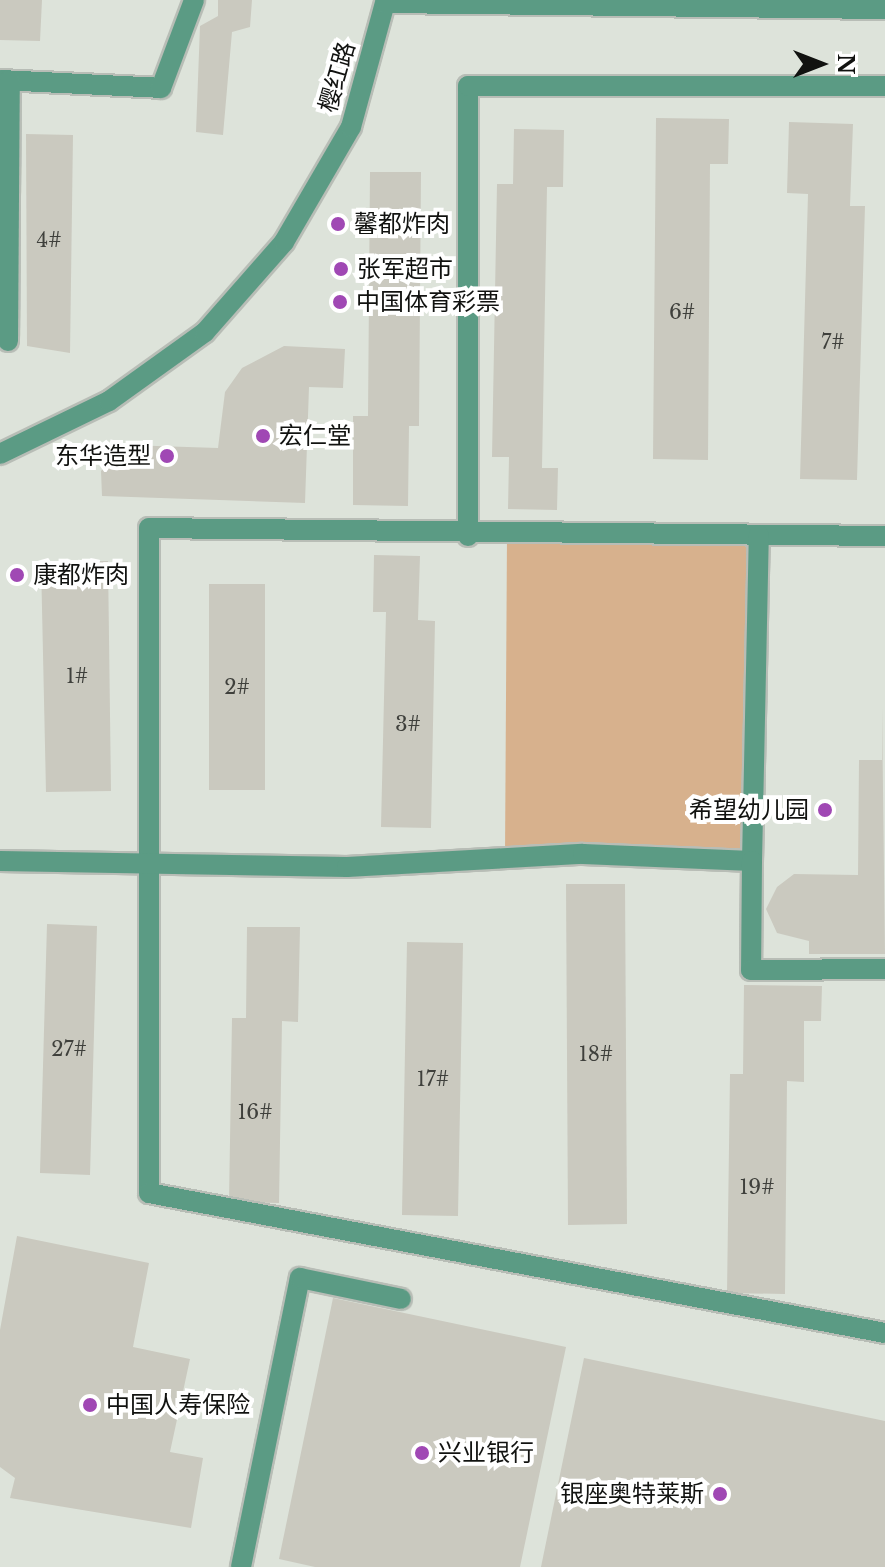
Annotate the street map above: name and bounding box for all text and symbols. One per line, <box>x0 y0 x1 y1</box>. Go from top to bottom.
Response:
north arrow <box>781 24 861 104</box>
street label: 樱红路 <box>313 38 361 116</box>
text: N <box>832 54 859 74</box>
place label: 馨都炸肉 <box>354 210 450 238</box>
marker: 馨都炸肉 <box>329 215 347 233</box>
house number: 4# <box>36 228 62 252</box>
place label: 张军超市 <box>357 255 453 283</box>
marker: 张军超市 <box>332 260 350 278</box>
place label: 中国体育彩票 <box>356 288 500 316</box>
marker: 中国体育彩票 <box>331 293 349 311</box>
house number: 6# <box>669 300 695 324</box>
house number: 7# <box>821 330 845 354</box>
place label: 宏仁堂 <box>279 422 351 450</box>
marker: 宏仁堂 <box>254 427 272 445</box>
place label: 东华造型 <box>55 442 151 470</box>
marker: 东华造型 <box>158 447 176 465</box>
place label: 康都炸肉 <box>33 561 129 589</box>
marker: 康都炸肉 <box>8 566 26 584</box>
house number: 1# <box>66 664 88 688</box>
house number: 2# <box>224 675 250 699</box>
house number: 3# <box>395 712 421 736</box>
place label: 希望幼儿园 <box>689 796 809 824</box>
marker: 希望幼儿园 <box>816 801 834 819</box>
house number: 27# <box>51 1037 87 1061</box>
house number: 18# <box>579 1042 613 1066</box>
house number: 17# <box>417 1067 449 1091</box>
house number: 16# <box>237 1100 273 1124</box>
house number: 19# <box>739 1175 775 1199</box>
place label: 中国人寿保险 <box>106 1391 250 1419</box>
marker: 中国人寿保险 <box>81 1396 99 1414</box>
place label: 兴业银行 <box>438 1439 534 1467</box>
marker: 兴业银行 <box>413 1444 431 1462</box>
place label: 银座奥特莱斯 <box>560 1480 704 1508</box>
marker: 银座奥特莱斯 <box>711 1485 729 1503</box>

